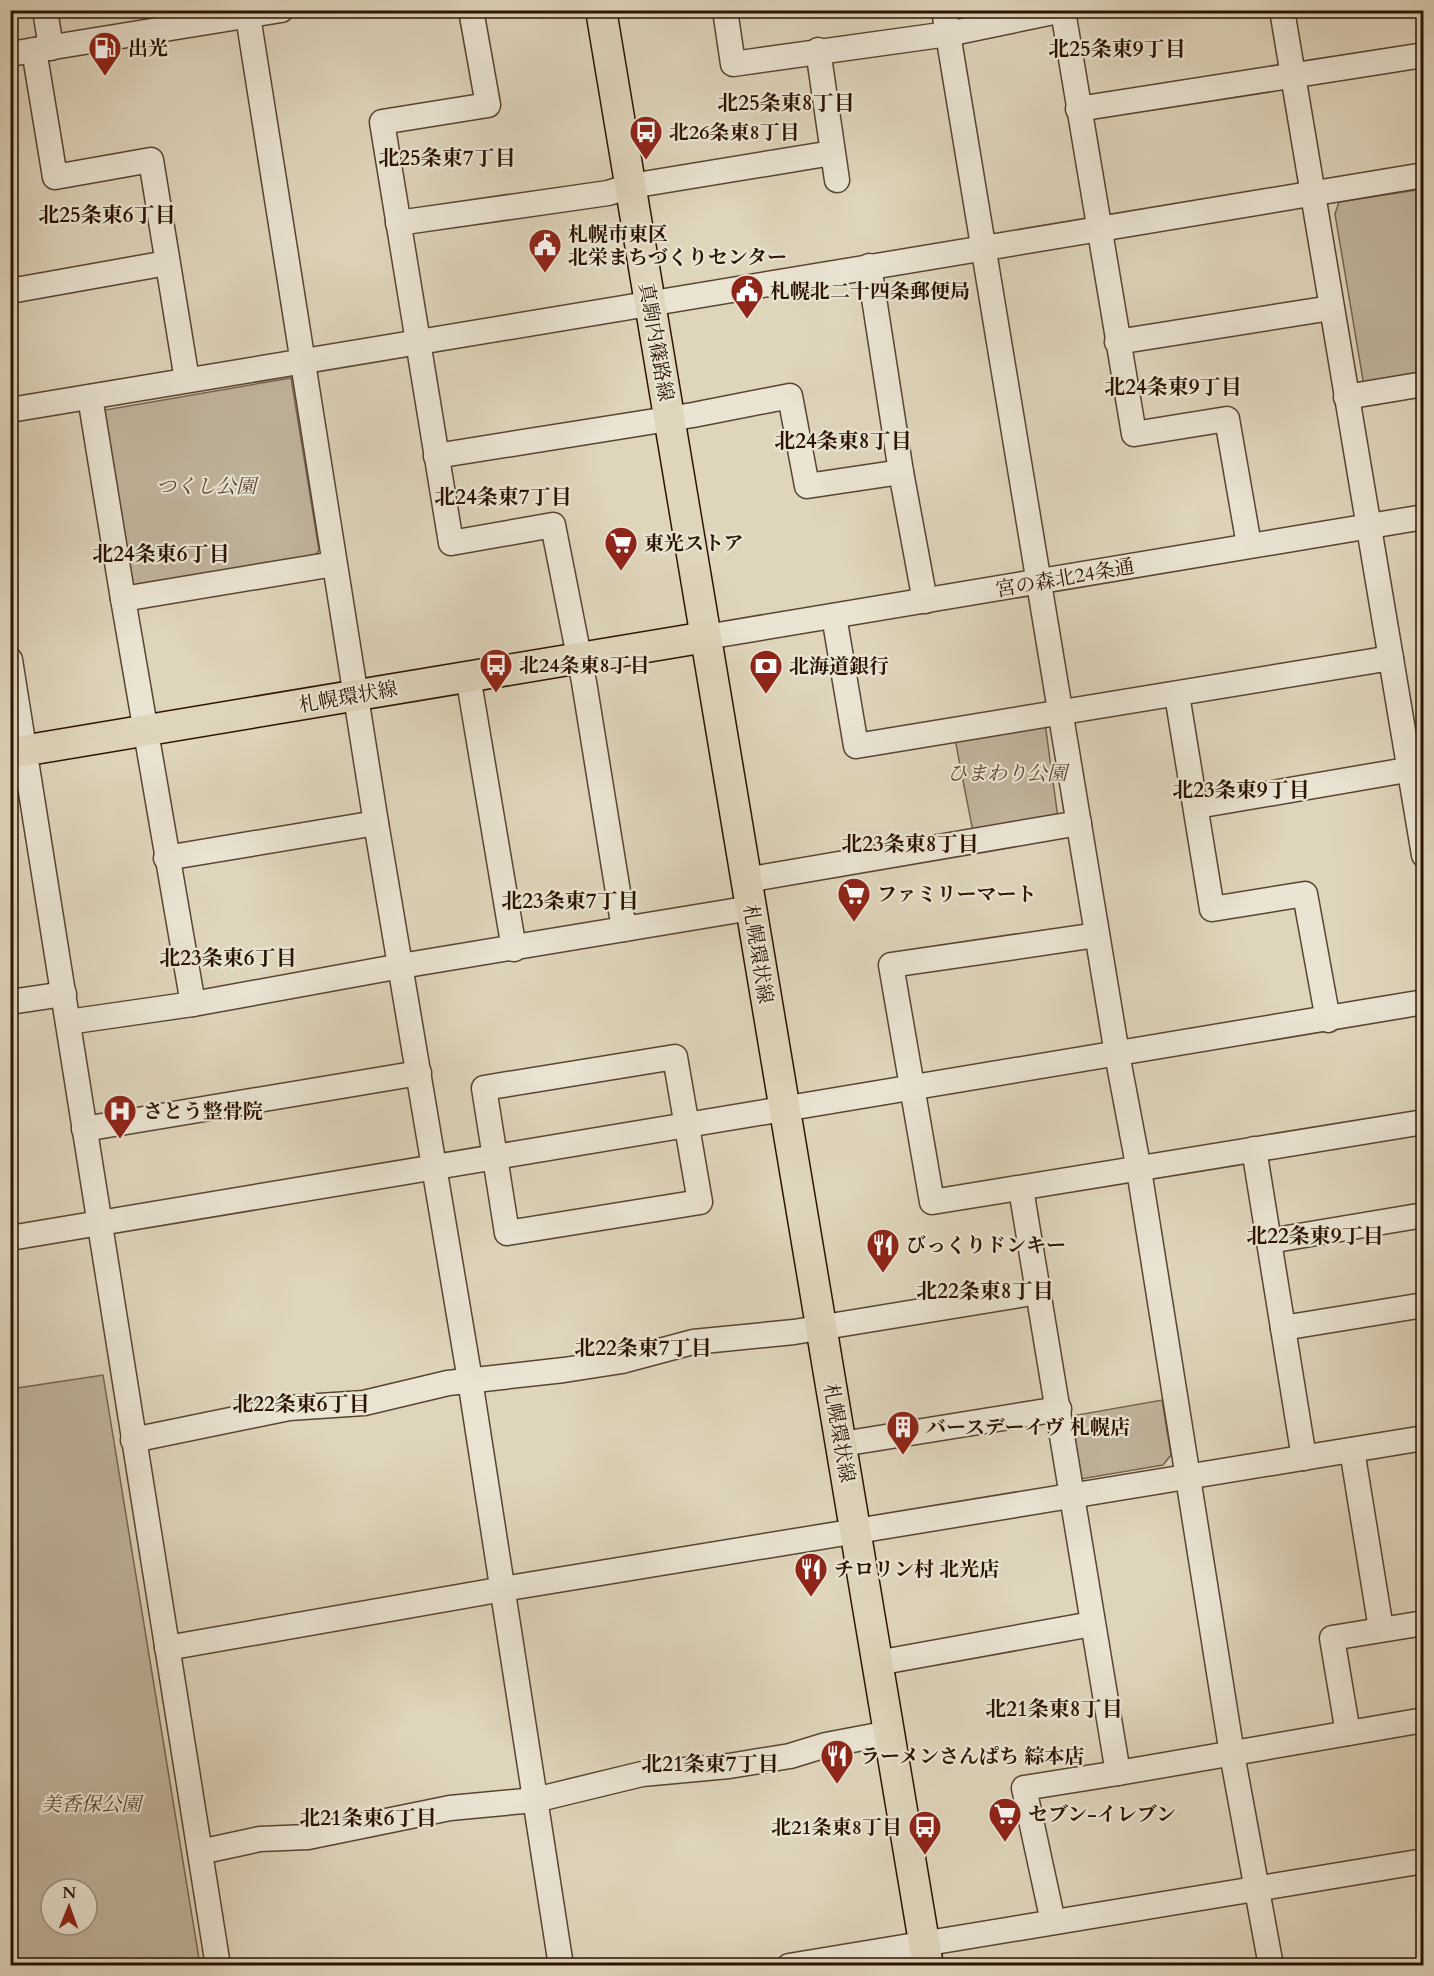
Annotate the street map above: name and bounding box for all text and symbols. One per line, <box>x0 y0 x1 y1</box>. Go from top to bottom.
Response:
fuel station icon: 出光 <box>87 30 123 77</box>
place label: 出光 <box>128 35 168 62</box>
district label: 北25条東9丁目 <box>1048 35 1186 64</box>
district label: 北25条東8丁目 <box>717 89 855 118</box>
bus stop icon: 北26条東8丁目 <box>628 114 664 161</box>
place label: 北26条東8丁目 <box>669 119 800 146</box>
district label: 北25条東7丁目 <box>378 144 516 173</box>
district label: 北25条東6丁目 <box>38 201 176 230</box>
place label: 札幌市東区 北栄まちづくりセンター <box>568 221 787 271</box>
public building icon: 札幌市東区 北栄まちづくりセンター <box>527 227 563 274</box>
public building icon: 札幌北二十四条郵便局 <box>729 273 765 320</box>
place label: 札幌北二十四条郵便局 <box>770 278 970 305</box>
street label: 真駒内篠路線 <box>632 281 680 403</box>
district label: 北24条東9丁目 <box>1104 373 1242 402</box>
district label: 北24条東8丁目 <box>774 427 912 456</box>
park label: つくし公園 <box>156 473 259 500</box>
district label: 北24条東7丁目 <box>434 483 572 512</box>
supermarket icon: 東光ストア <box>603 525 639 572</box>
place label: 東光ストア <box>644 530 743 557</box>
district label: 北24条東6丁目 <box>92 540 230 569</box>
street label: 宮の森北24条通 <box>993 553 1137 603</box>
bus stop icon: 北24条東8丁目 <box>478 647 514 694</box>
bank icon: 北海道銀行 <box>748 648 784 695</box>
place label: 北24条東8丁目 <box>519 652 650 679</box>
place label: 北海道銀行 <box>789 653 889 680</box>
street label: 札幌環状線 <box>296 675 400 719</box>
park label: ひまわり公園 <box>947 760 1070 787</box>
district label: 北23条東9丁目 <box>1172 776 1310 805</box>
district label: 北23条東8丁目 <box>841 830 979 859</box>
supermarket icon: ファミリーマート <box>836 876 872 923</box>
place label: ファミリーマート <box>877 881 1037 908</box>
district label: 北23条東7丁目 <box>501 887 639 916</box>
street label: 札幌環状線 <box>737 903 779 1005</box>
district label: 北23条東6丁目 <box>159 944 297 973</box>
hospital icon: さとう整骨院 <box>102 1093 138 1140</box>
place label: さとう整骨院 <box>143 1098 263 1125</box>
district label: 北22条東9丁目 <box>1246 1222 1384 1251</box>
restaurant icon: びっくりドンキー <box>865 1227 901 1274</box>
place label: びっくりドンキー <box>906 1232 1066 1259</box>
district label: 北22条東8丁目 <box>916 1277 1054 1306</box>
district label: 北22条東7丁目 <box>574 1334 712 1363</box>
street label: 札幌環状線 <box>817 1381 861 1485</box>
district label: 北22条東6丁目 <box>232 1390 370 1419</box>
building icon: バースデーイヴ 札幌店 <box>885 1409 921 1456</box>
place label: バースデーイヴ 札幌店 <box>926 1414 1130 1441</box>
restaurant icon: チロリン村 北光店 <box>793 1551 829 1598</box>
place label: チロリン村 北光店 <box>834 1556 999 1583</box>
district label: 北21条東8丁目 <box>985 1695 1123 1724</box>
restaurant icon: ラーメンさんぱち 綜本店 <box>819 1738 855 1785</box>
place label: ラーメンさんぱち 綜本店 <box>860 1743 1084 1770</box>
district label: 北21条東7丁目 <box>641 1750 779 1779</box>
park label: 美香保公園 <box>41 1791 144 1818</box>
supermarket icon: セブン-イレブン <box>987 1796 1023 1843</box>
place label: セブン-イレブン <box>1028 1801 1176 1828</box>
district label: 北21条東6丁目 <box>299 1804 437 1833</box>
bus stop icon: 北21条東8丁目 <box>907 1809 943 1856</box>
place label: 北21条東8丁目 <box>771 1814 902 1841</box>
north arrow <box>39 1877 99 1937</box>
text: N <box>62 1882 76 1904</box>

